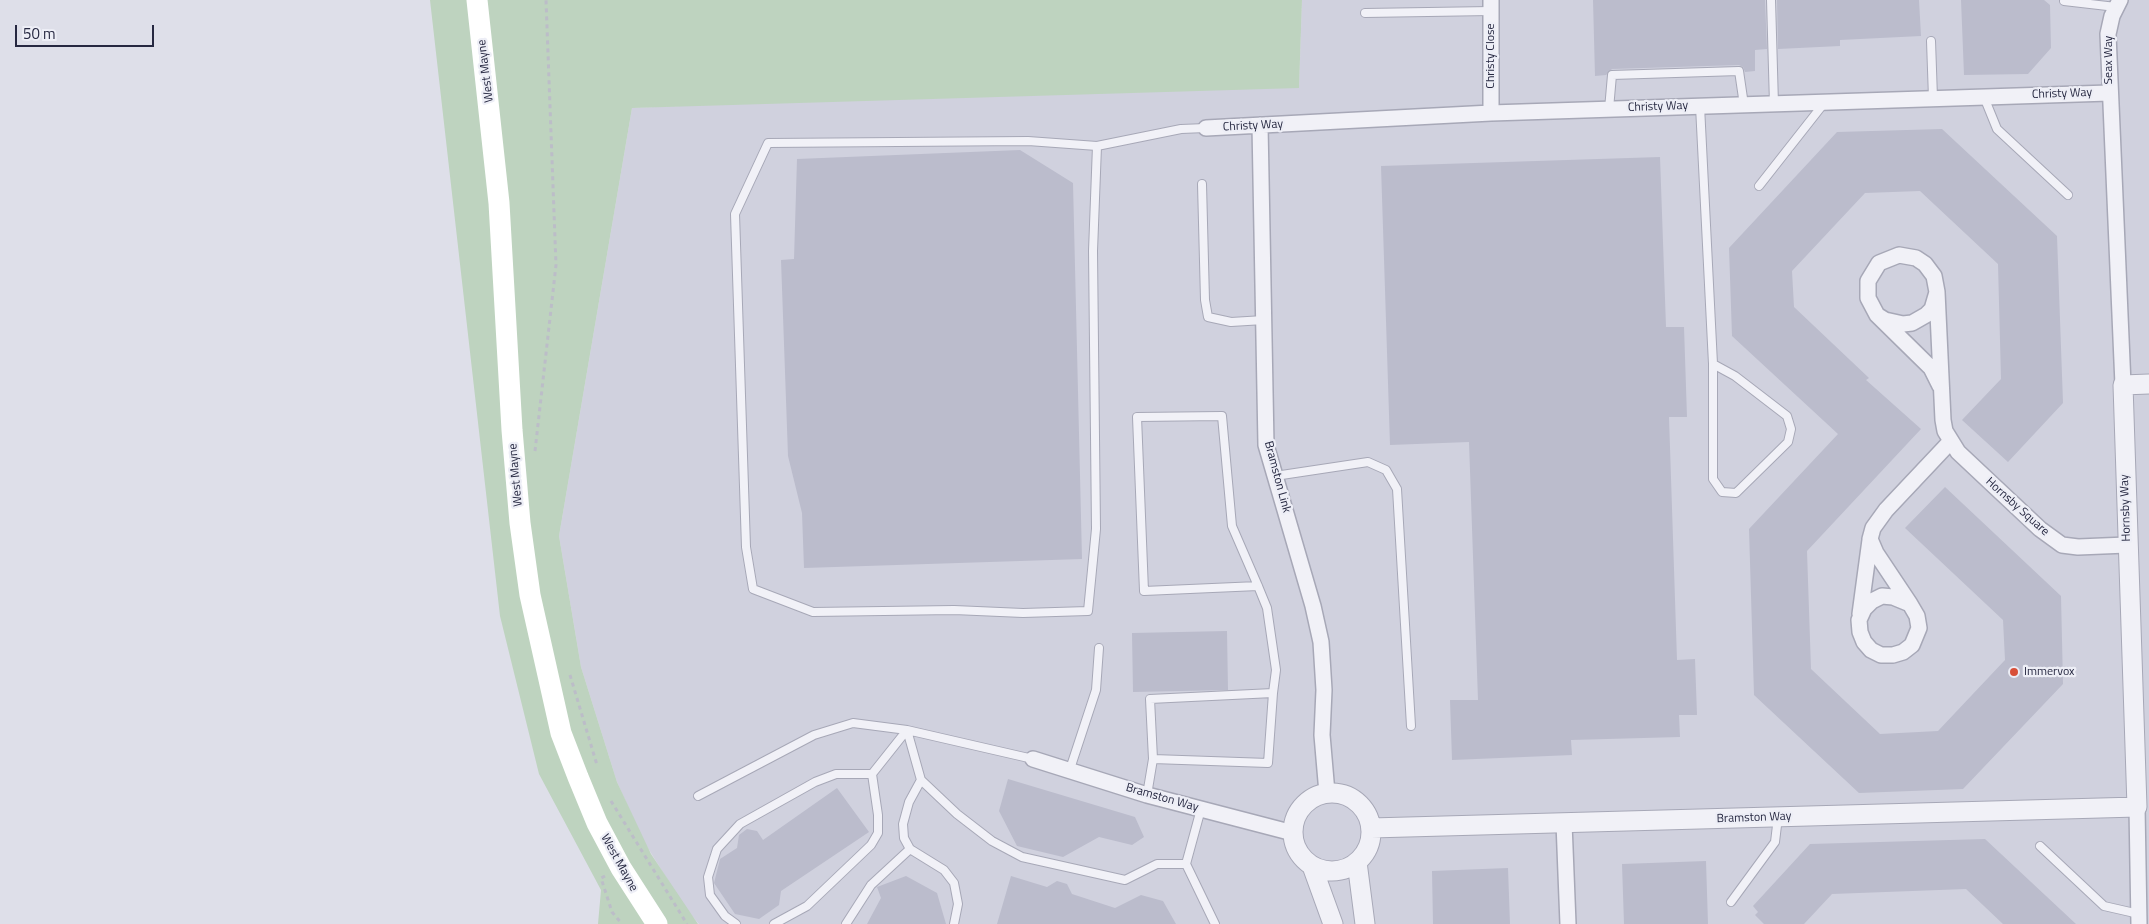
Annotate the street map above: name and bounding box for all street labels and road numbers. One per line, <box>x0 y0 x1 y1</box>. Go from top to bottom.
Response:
street label: Christy Close <box>1484 23 1498 89</box>
street label: Seax Way <box>2102 36 2116 84</box>
street label: West Mayne <box>475 39 497 103</box>
street label: Christy Way <box>2032 86 2092 102</box>
street label: Christy Way <box>1628 99 1688 115</box>
street label: Christy Way <box>1223 117 1283 135</box>
street label: Bramston Link <box>1261 440 1293 514</box>
street label: West Mayne <box>506 443 526 507</box>
street label: Hornsby Way <box>2118 474 2134 542</box>
street label: Hornsby Square <box>1982 475 2052 539</box>
street label: Bramston Way <box>1124 781 1200 815</box>
street label: Bramston Way <box>1716 809 1792 827</box>
street label: West Mayne <box>597 832 641 894</box>

